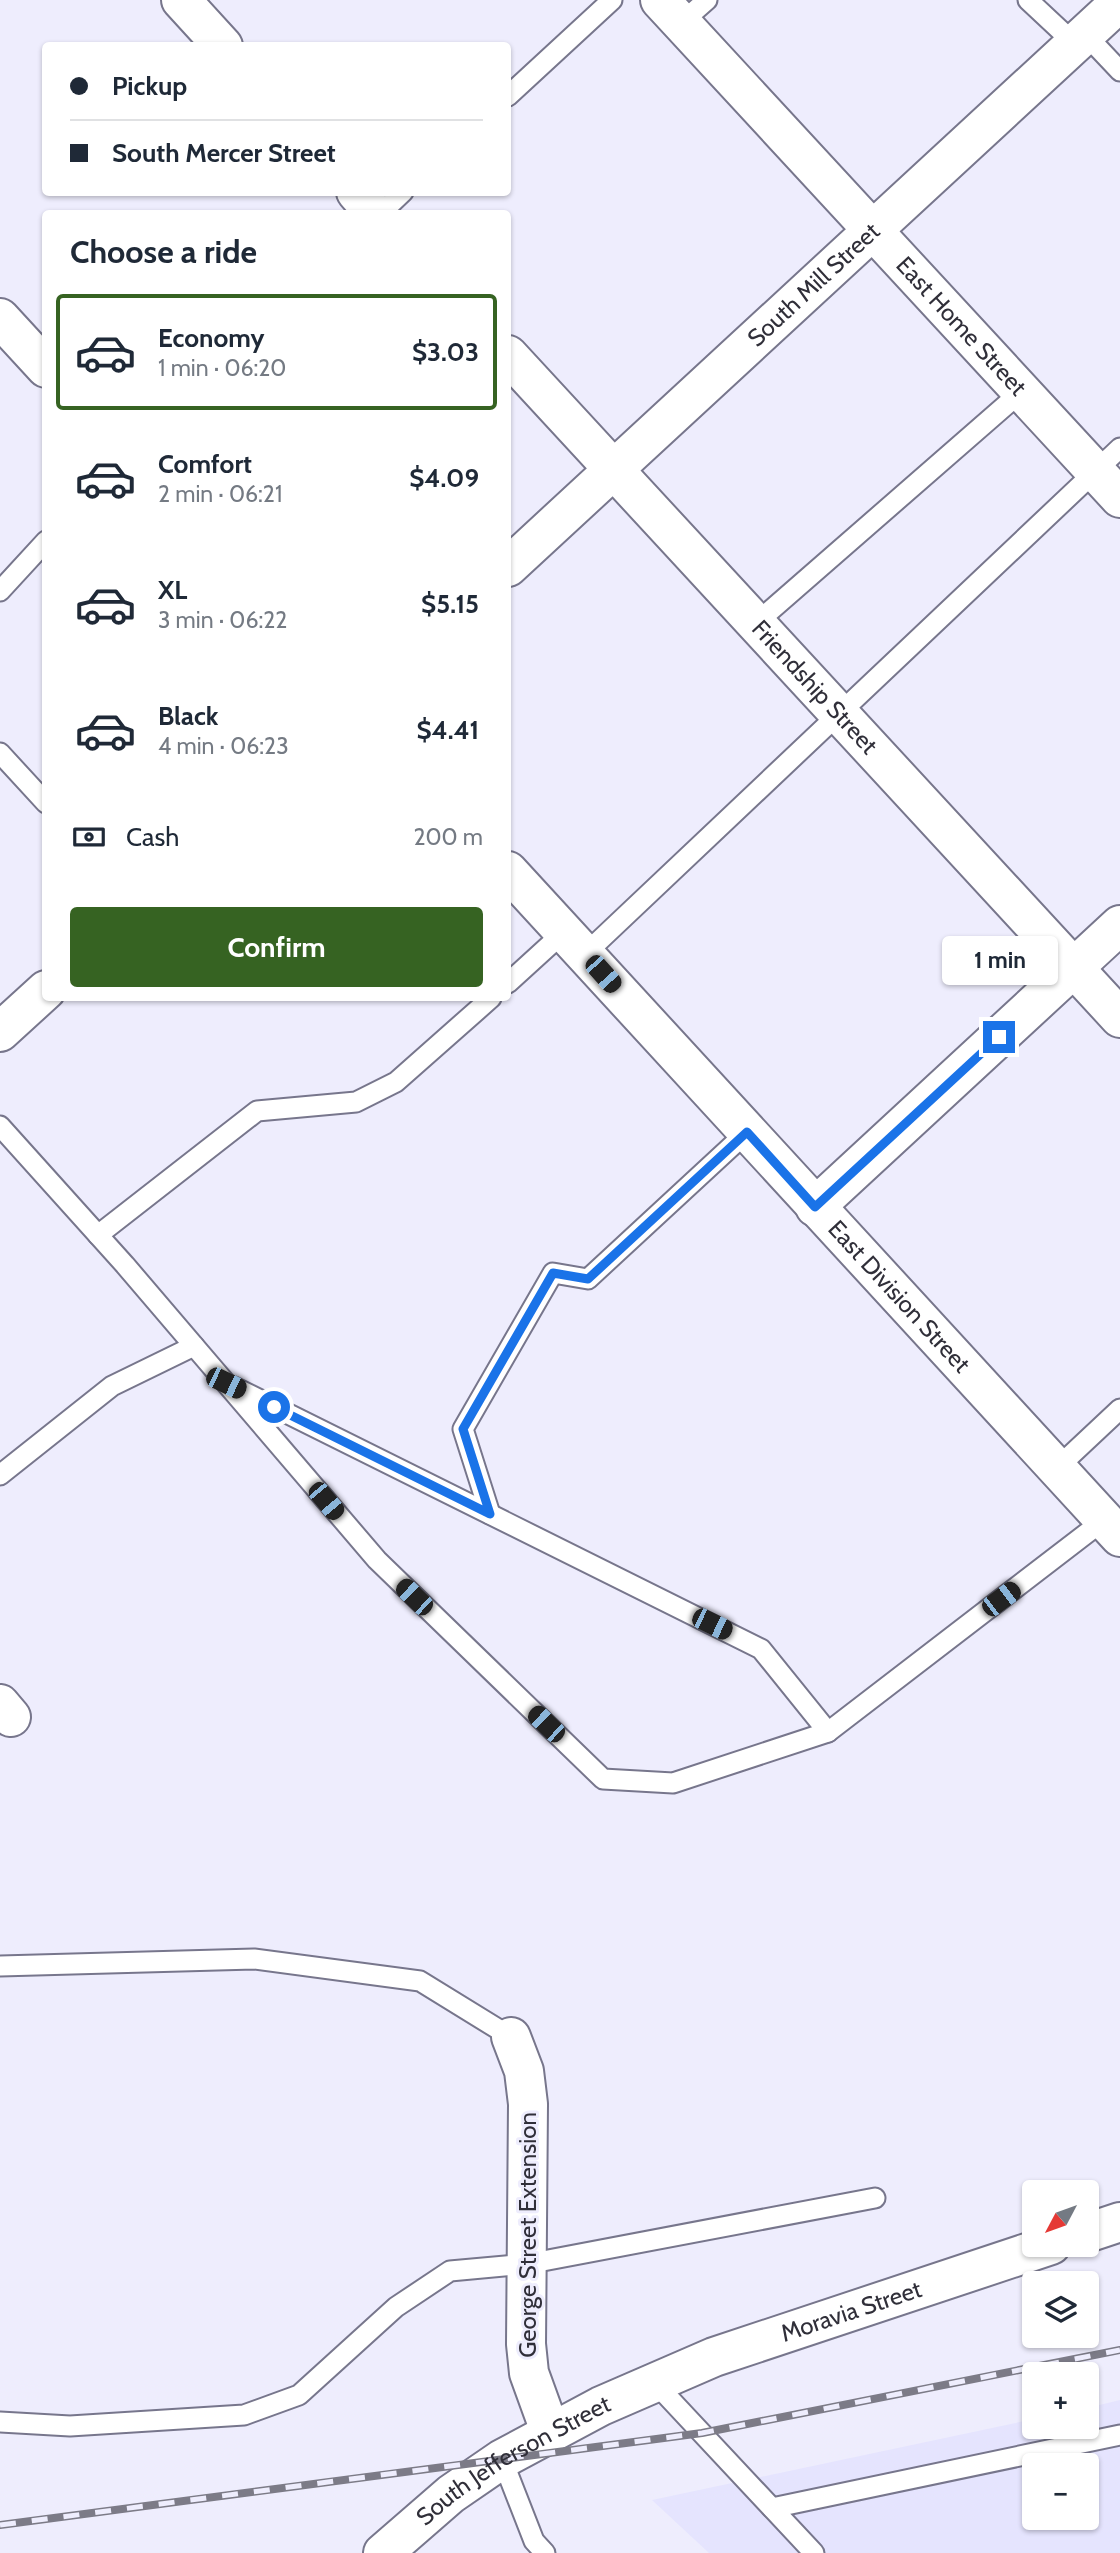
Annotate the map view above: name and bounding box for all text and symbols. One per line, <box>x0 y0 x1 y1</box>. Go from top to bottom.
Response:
text: Pickup <box>112 70 187 102</box>
text: South Mercer Street <box>112 137 336 169</box>
street label: South Mill Street <box>741 216 885 352</box>
text: Choose a ride <box>70 232 257 271</box>
street label: East Home Street <box>890 250 1033 401</box>
icon: car <box>74 321 137 384</box>
text: Economy <box>158 322 264 354</box>
text: $3.03 <box>412 336 479 368</box>
text: 1 min · 06:20 <box>158 354 286 382</box>
icon: car <box>74 447 137 510</box>
text: Comfort <box>158 448 252 480</box>
text: $4.09 <box>409 462 479 494</box>
text: 2 min · 06:21 <box>158 480 282 508</box>
icon: car <box>74 573 137 636</box>
text: XL <box>158 574 187 606</box>
text: $5.15 <box>421 588 479 620</box>
text: 3 min · 06:22 <box>158 606 287 634</box>
street label: Friendship Street <box>746 614 884 760</box>
icon: car <box>74 699 137 762</box>
text: Black <box>158 700 218 732</box>
text: $4.41 <box>416 714 479 746</box>
text: 4 min · 06:23 <box>158 732 289 760</box>
icon: cash <box>70 818 108 856</box>
text: Cash <box>126 821 179 853</box>
text: 200 m <box>413 823 483 851</box>
button: Confirm <box>70 907 483 987</box>
callout: 1 min <box>941 936 1057 984</box>
text: 1 min <box>974 946 1026 974</box>
car <box>582 951 625 997</box>
route end <box>983 1021 1015 1053</box>
street label: East Division Street <box>822 1214 977 1378</box>
car <box>203 1364 250 1402</box>
route start <box>258 1391 290 1423</box>
car <box>305 1478 348 1524</box>
car <box>392 1575 437 1619</box>
car <box>978 1578 1025 1620</box>
car <box>689 1605 736 1643</box>
car <box>524 1702 569 1746</box>
street label: George Street Extension <box>513 2112 542 2358</box>
north arrow <box>1022 2180 1099 2258</box>
map controls <box>1022 2180 1099 2530</box>
button: layers <box>1022 2271 1099 2348</box>
street label: Moravia Street <box>777 2274 925 2348</box>
button: + <box>1022 2362 1099 2439</box>
street label: South Jefferson Street <box>410 2389 615 2531</box>
button: − <box>1022 2453 1099 2530</box>

